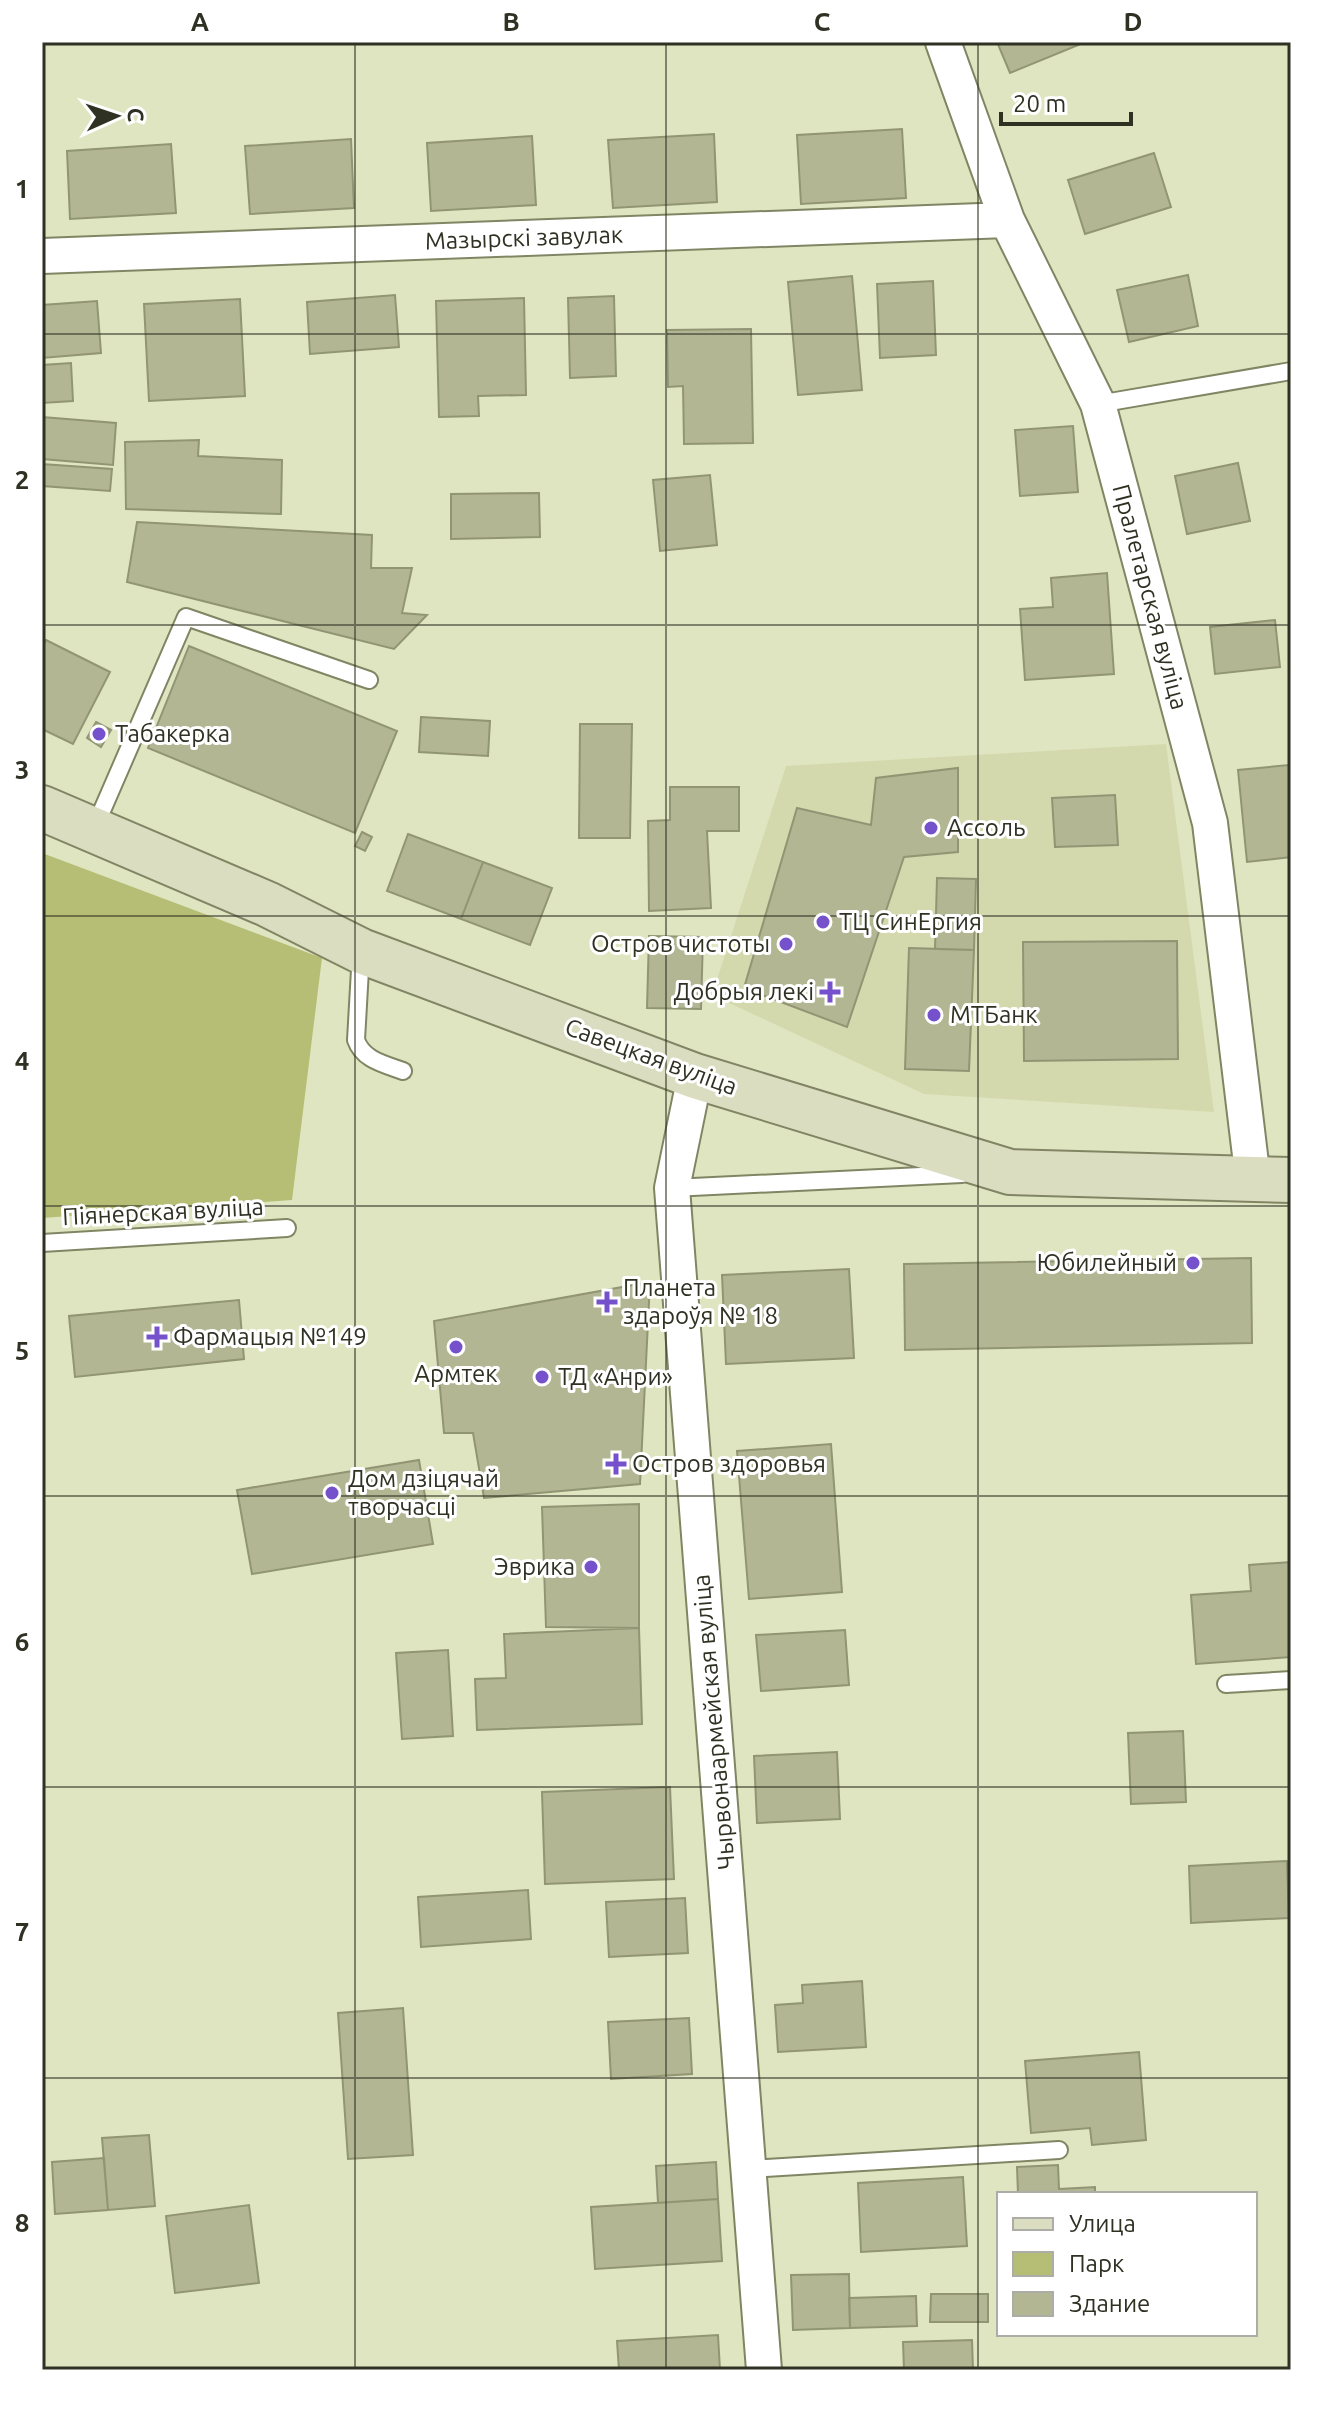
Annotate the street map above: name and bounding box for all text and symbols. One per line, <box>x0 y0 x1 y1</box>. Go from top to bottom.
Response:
text: A <box>191 7 210 36</box>
text: B <box>502 7 520 36</box>
text: C <box>814 7 831 36</box>
text: D <box>1124 7 1142 36</box>
north arrow <box>76 76 156 156</box>
scale bar <box>1001 76 1131 126</box>
text: 20 m <box>1013 90 1066 117</box>
text: С <box>124 107 149 123</box>
text: 1 <box>15 174 29 203</box>
street label: Мазырскі завулак <box>424 221 624 254</box>
text: 2 <box>15 465 29 494</box>
street label: Пралетарская вуліца <box>1107 481 1194 712</box>
place label: Табакерка <box>115 720 230 747</box>
marker: Табакерка <box>90 725 108 743</box>
text: 3 <box>15 755 29 784</box>
place label: Ассоль <box>947 814 1025 841</box>
marker: Ассоль <box>922 819 940 837</box>
place label: ТЦ СинЕргия <box>839 908 982 935</box>
marker: ТЦ СинЕргия <box>814 913 832 931</box>
place label: Остров чистоты <box>591 930 770 957</box>
marker: Остров чистоты <box>777 935 795 953</box>
place label: Добрыя лекі <box>673 978 814 1005</box>
marker: Добрыя лекі <box>821 983 839 1001</box>
place label: МТБанк <box>950 1001 1038 1028</box>
marker: МТБанк <box>925 1006 943 1024</box>
street label: Савецкая вуліца <box>561 1013 741 1100</box>
text: 4 <box>15 1046 29 1075</box>
street label: Піянерская вуліца <box>62 1193 264 1230</box>
place label: Юбилейный <box>1037 1249 1177 1276</box>
marker: Юбилейный <box>1184 1254 1202 1272</box>
place label: Планета здароўя № 18 <box>623 1274 778 1329</box>
marker: Планета здароўя № 18 <box>598 1293 616 1311</box>
place label: Фармацыя №149 <box>173 1323 367 1350</box>
marker: Фармацыя №149 <box>148 1328 166 1346</box>
text: 5 <box>15 1336 29 1365</box>
marker: Армтек <box>447 1338 465 1356</box>
place label: Армтек <box>414 1360 498 1387</box>
place label: ТД «Анри» <box>558 1363 673 1390</box>
marker: ТД «Анри» <box>533 1368 551 1386</box>
place label: Остров здоровья <box>632 1450 826 1477</box>
marker: Остров здоровья <box>607 1455 625 1473</box>
place label: Дом дзіцячай творчасці <box>348 1465 499 1520</box>
marker: Дом дзіцячай творчасці <box>323 1484 341 1502</box>
place label: Эврика <box>494 1553 575 1580</box>
marker: Эврика <box>582 1558 600 1576</box>
street label: Чырвонаармейская вуліца <box>687 1573 740 1871</box>
text: 6 <box>15 1627 29 1656</box>
text: 7 <box>15 1917 29 1946</box>
legend <box>997 2192 1257 2336</box>
text: 8 <box>15 2208 29 2237</box>
text: Улица <box>1069 2210 1136 2237</box>
text: Парк <box>1069 2250 1124 2277</box>
text: Здание <box>1069 2290 1150 2317</box>

